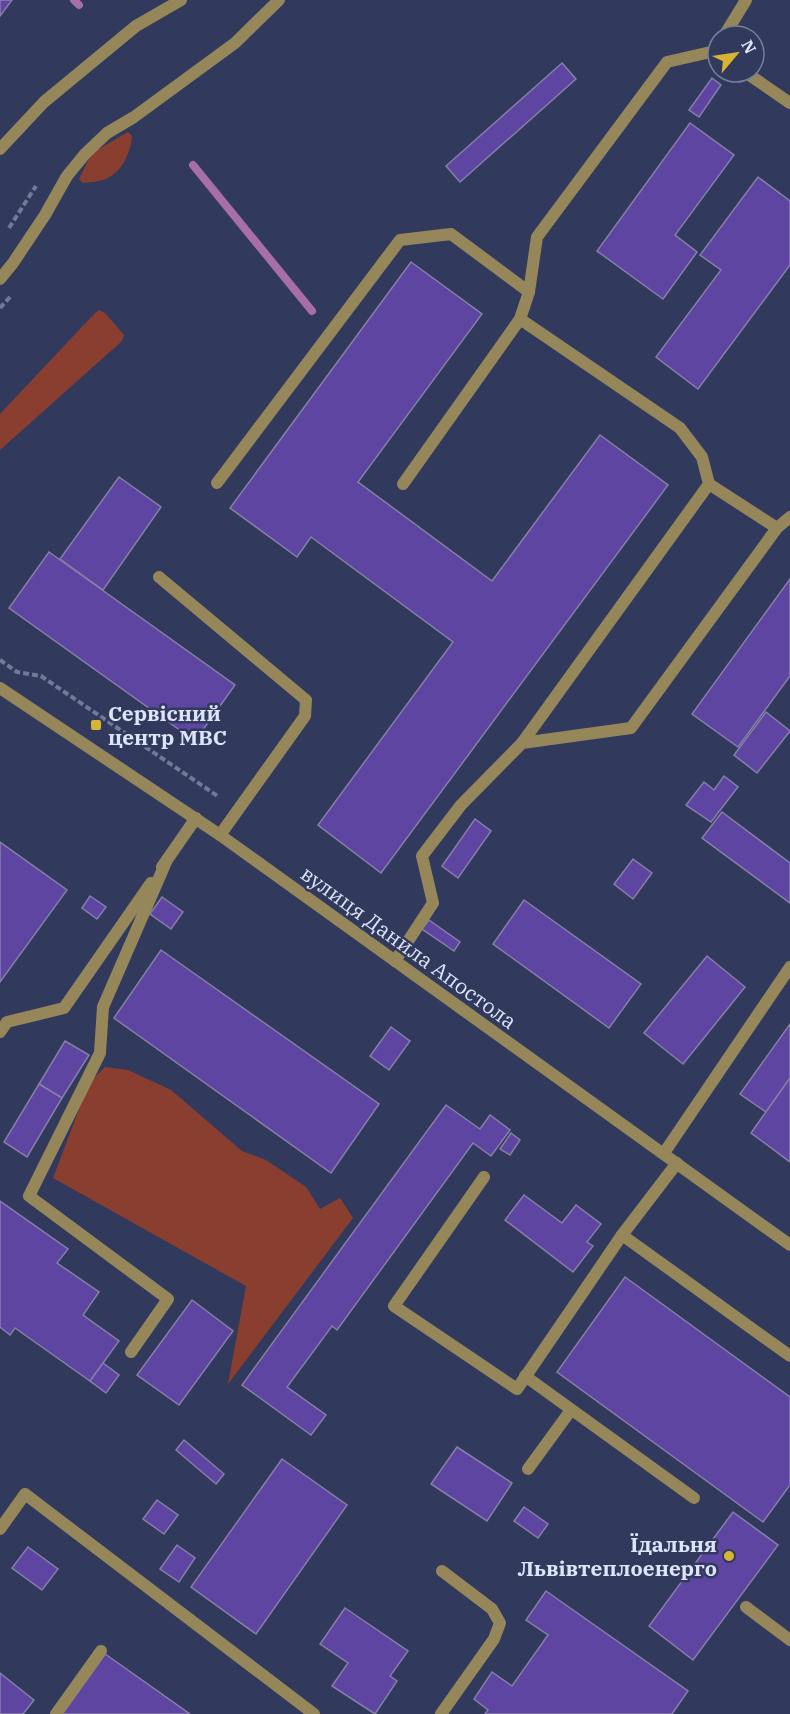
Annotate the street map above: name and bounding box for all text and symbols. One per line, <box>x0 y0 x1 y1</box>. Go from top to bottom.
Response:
north arrow <box>706 24 766 84</box>
text: N <box>737 36 761 57</box>
place label: Сервісний центр МВС <box>108 699 227 751</box>
marker: Сервісний центр МВС <box>89 718 103 732</box>
street label: вулиця Данила Апостола <box>296 859 522 1035</box>
place label: Їдальня Львівтеплоенерго <box>518 1530 717 1582</box>
marker: Їдальня Львівтеплоенерго <box>722 1549 736 1563</box>

